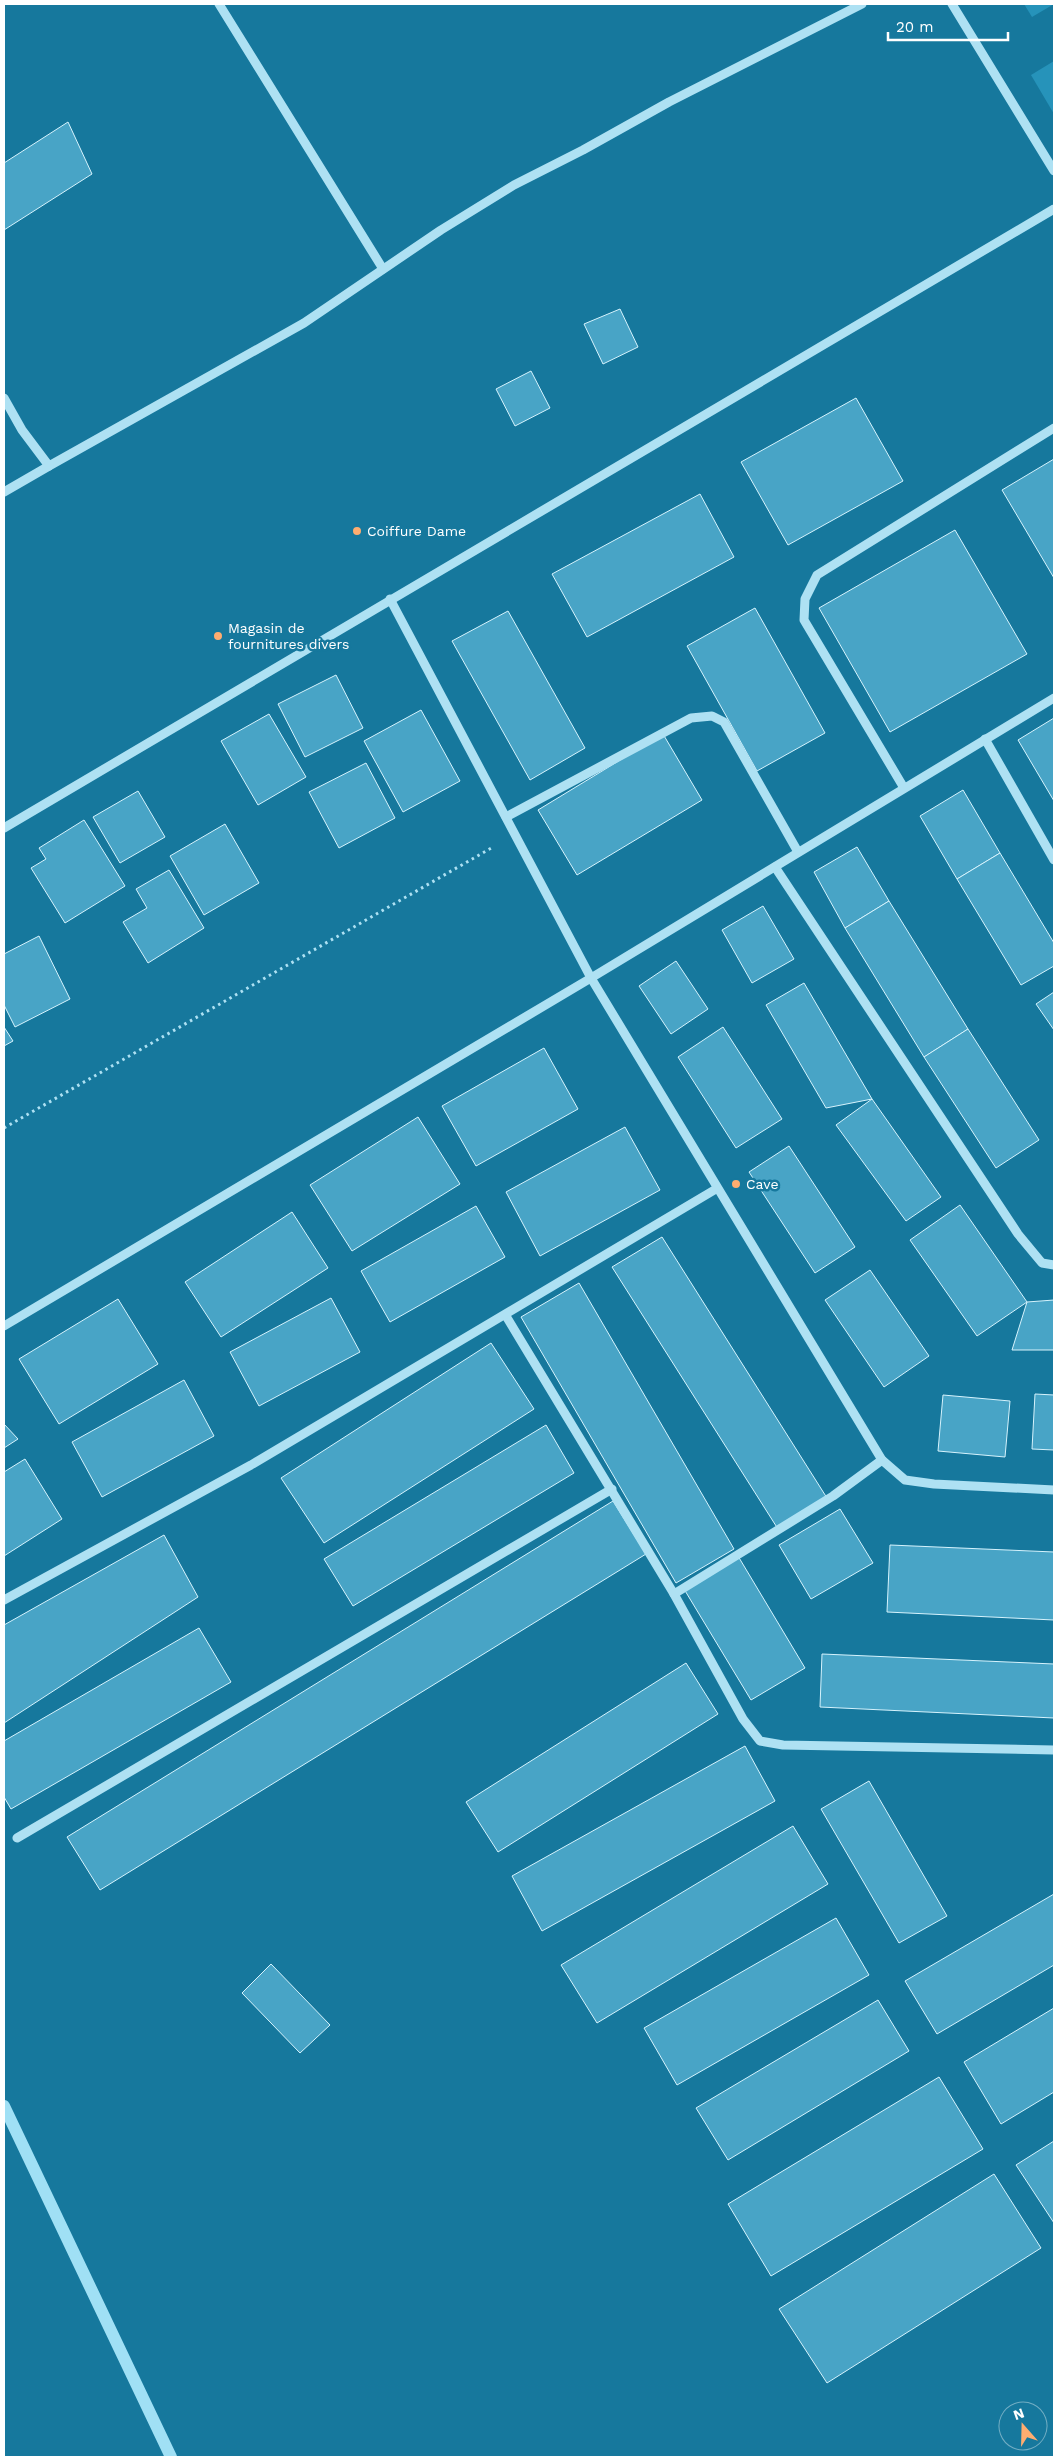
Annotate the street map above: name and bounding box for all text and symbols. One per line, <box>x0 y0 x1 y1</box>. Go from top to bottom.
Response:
scale bar <box>888 10 1008 42</box>
text: 20 m <box>896 18 934 36</box>
place label: Coiffure Dame <box>367 523 466 539</box>
marker: Coiffure Dame <box>351 525 363 537</box>
place label: Magasin de fournitures divers <box>228 620 349 652</box>
marker: Magasin de fournitures divers <box>212 630 224 642</box>
place label: Cave <box>746 1176 779 1192</box>
marker: Cave <box>730 1178 742 1190</box>
north arrow <box>998 2401 1048 2451</box>
text: N <box>1011 2404 1026 2423</box>

